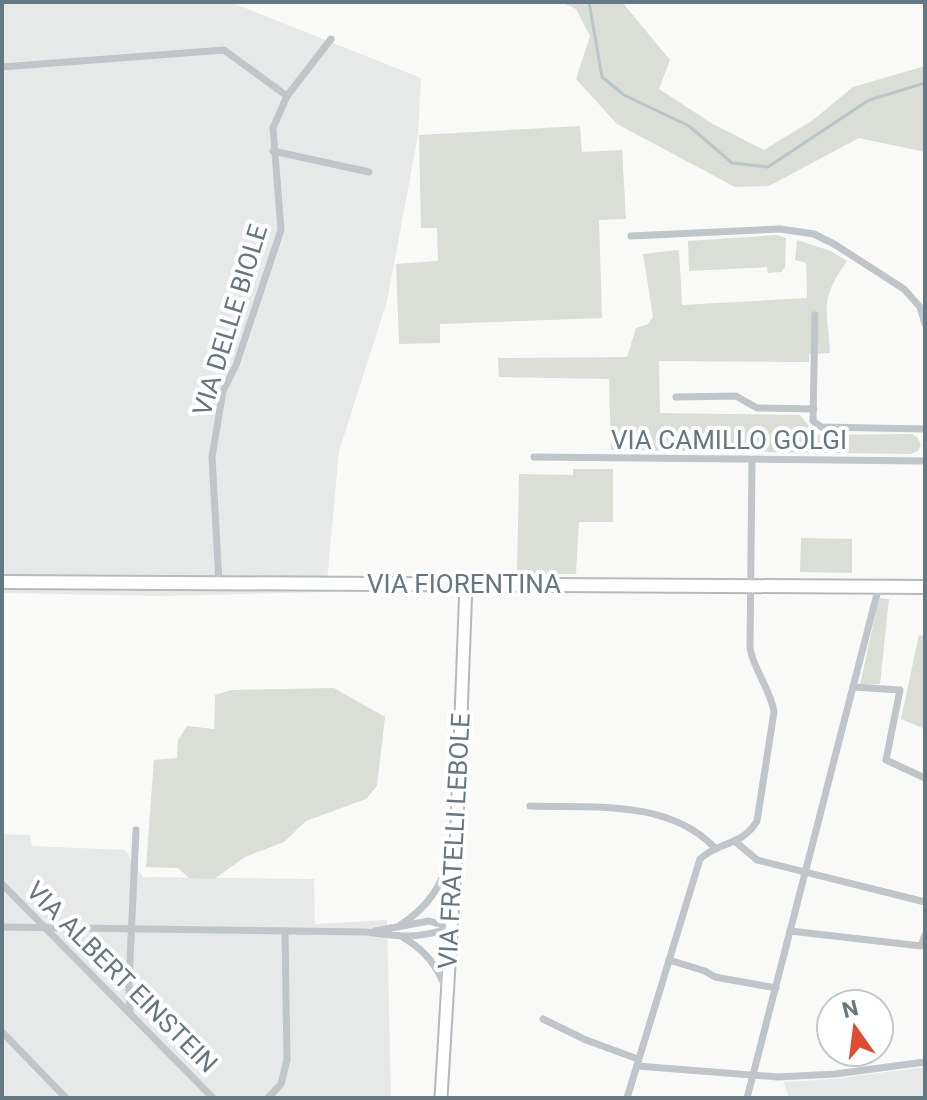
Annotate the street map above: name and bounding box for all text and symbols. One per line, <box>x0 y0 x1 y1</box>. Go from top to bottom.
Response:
street label: VIA DELLE BIOLE <box>187 221 273 419</box>
street label: VIA CAMILLO GOLGI <box>611 425 847 455</box>
street label: VIA FIORENTINA <box>367 569 561 599</box>
street label: VIA FRATELLI LEBOLE <box>432 712 476 970</box>
street label: VIA ALBERT EINSTEIN <box>20 875 224 1079</box>
north arrow <box>815 988 895 1068</box>
text: N <box>840 995 861 1023</box>

